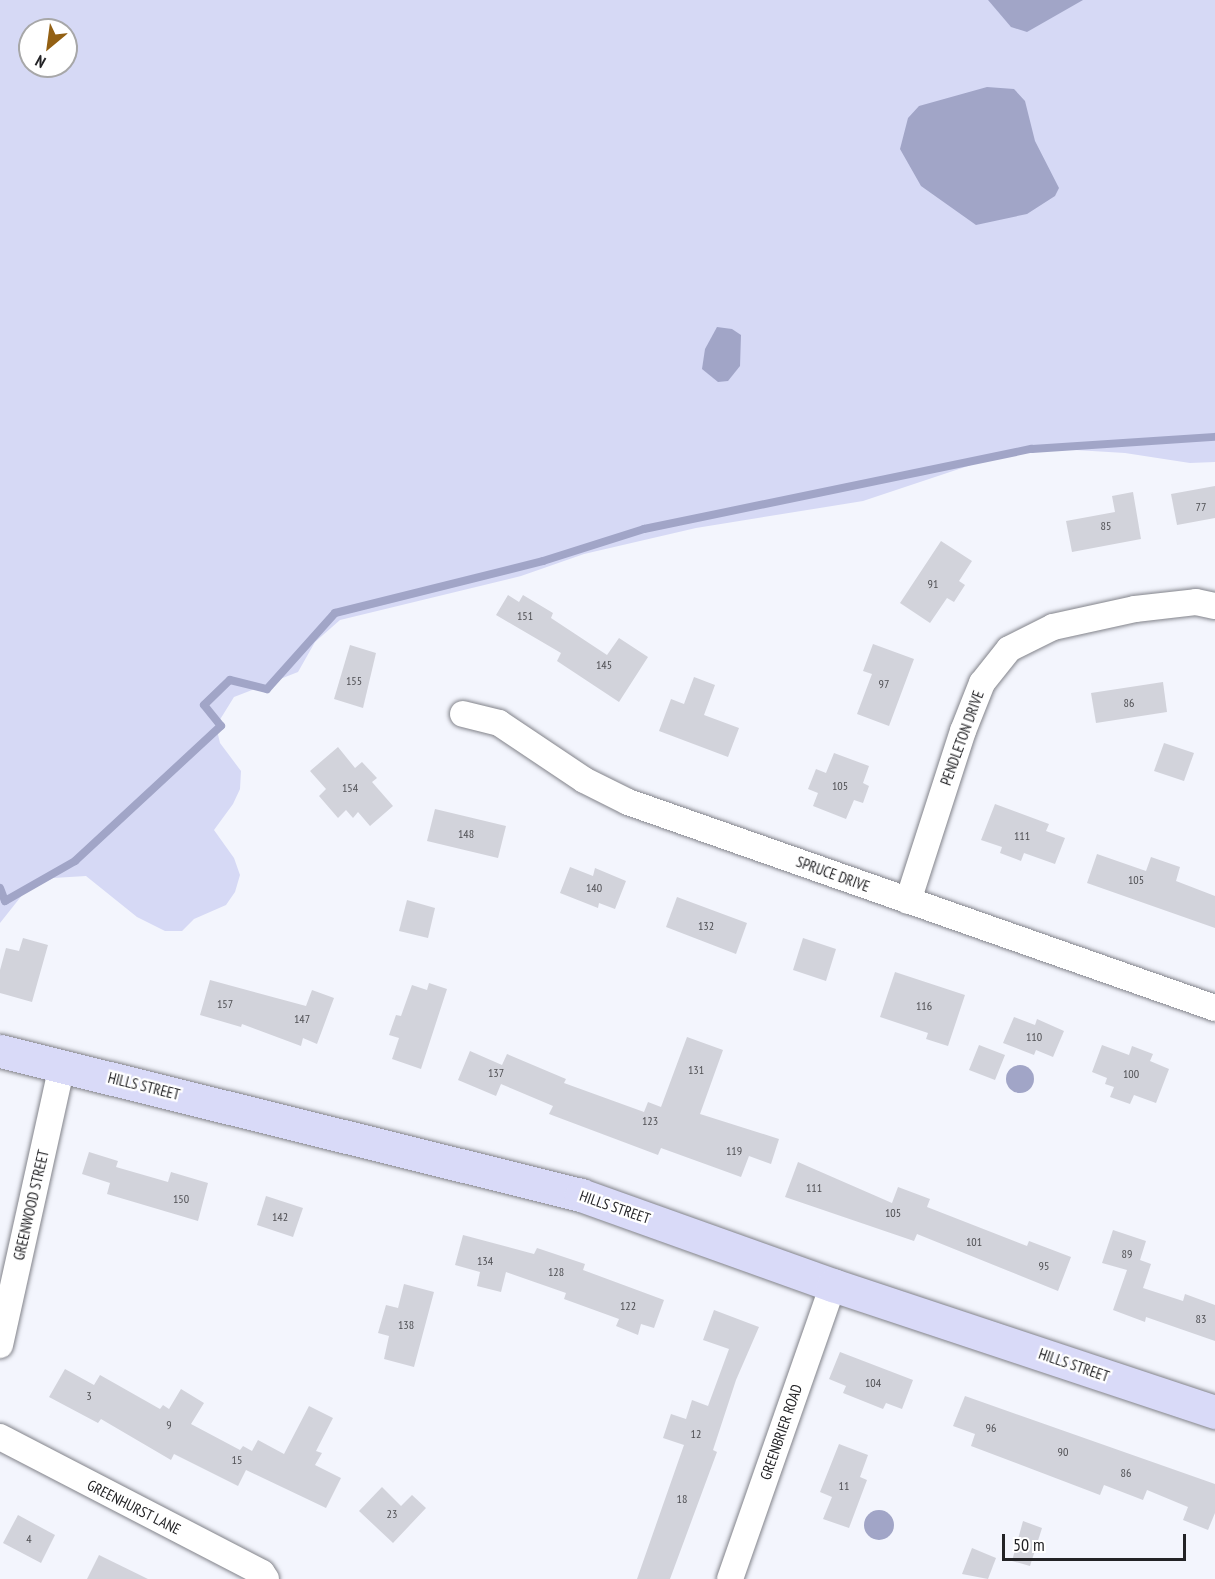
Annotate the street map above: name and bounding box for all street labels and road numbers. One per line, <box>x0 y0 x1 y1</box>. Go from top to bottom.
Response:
street label: PENDLETON DRIVE <box>937 688 987 788</box>
street label: SPRUCE DRIVE <box>794 852 872 896</box>
street label: HILLS STREET <box>106 1068 182 1104</box>
street label: GREENWOOD STREET <box>10 1148 52 1262</box>
street label: HILLS STREET <box>577 1187 653 1227</box>
street label: HILLS STREET <box>1036 1345 1112 1385</box>
street label: GREENBRIER ROAD <box>756 1382 806 1482</box>
street label: GREENHURST LANE <box>84 1476 184 1538</box>

